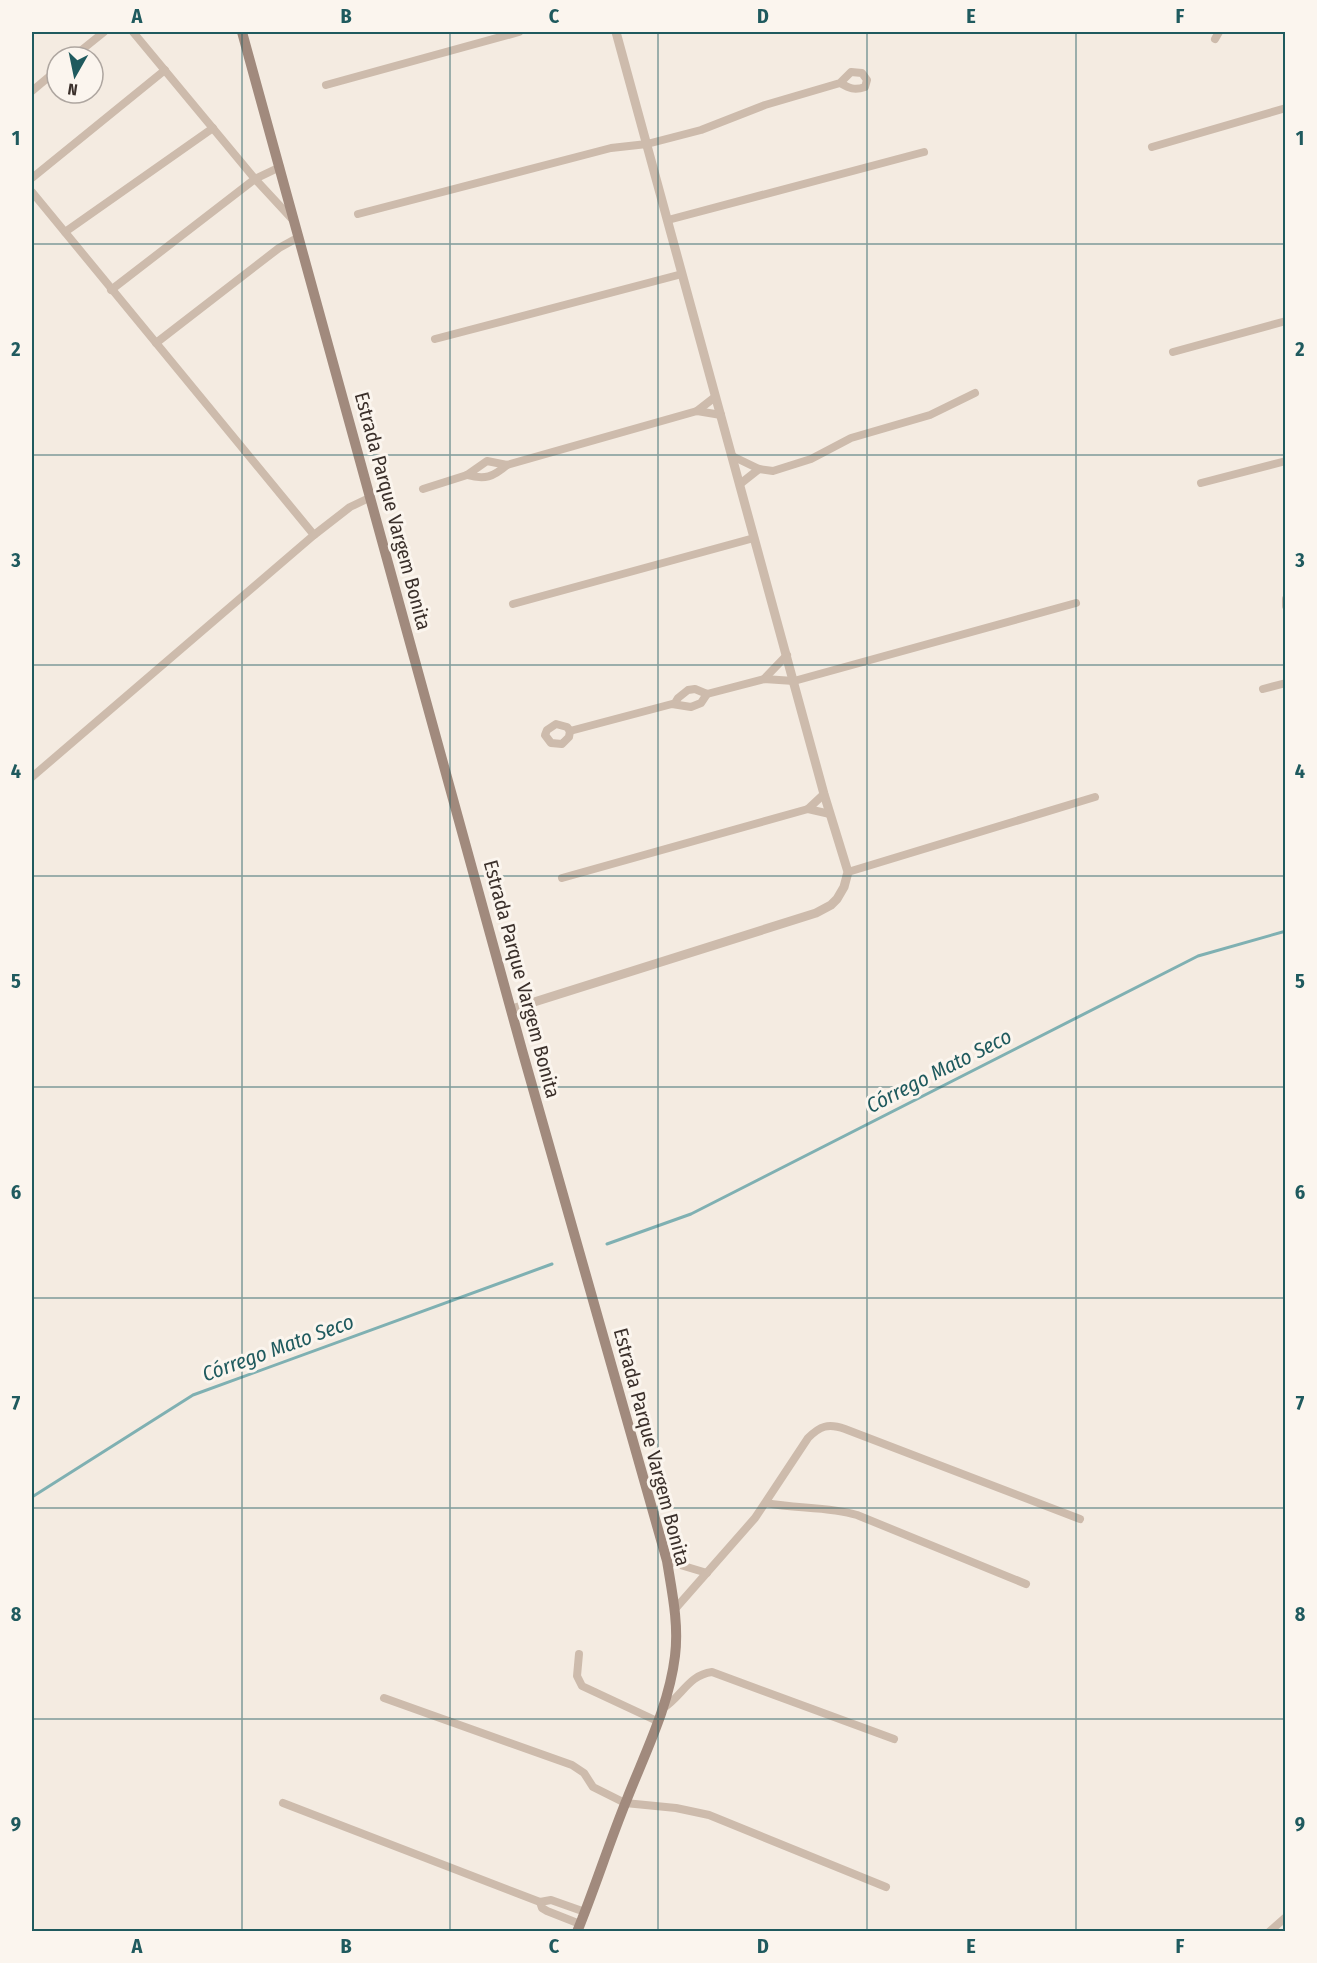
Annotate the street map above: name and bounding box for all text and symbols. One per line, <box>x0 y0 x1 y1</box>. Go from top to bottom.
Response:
text: A <box>131 4 144 28</box>
text: B <box>340 4 352 28</box>
text: C <box>549 4 560 28</box>
text: D <box>757 4 769 28</box>
text: E <box>966 4 976 28</box>
text: F <box>1176 4 1185 28</box>
north arrow <box>45 45 105 105</box>
text: N <box>67 79 79 99</box>
text: 1 <box>12 126 20 150</box>
text: 1 <box>1296 126 1304 150</box>
text: 2 <box>10 337 21 361</box>
text: 2 <box>1294 337 1305 361</box>
street label: Estrada Parque Vargem Bonita <box>350 389 436 633</box>
text: 3 <box>10 548 21 572</box>
text: 3 <box>1294 548 1305 572</box>
text: 4 <box>11 759 21 783</box>
text: 4 <box>1295 759 1305 783</box>
street label: Estrada Parque Vargem Bonita <box>479 857 565 1101</box>
text: 5 <box>11 969 21 993</box>
text: 5 <box>1295 969 1305 993</box>
water label: Córrego Mato Seco <box>862 1023 1016 1119</box>
text: 6 <box>11 1180 21 1204</box>
text: 6 <box>1295 1180 1305 1204</box>
water label: Córrego Mato Seco <box>199 1309 357 1387</box>
street label: Estrada Parque Vargem Bonita <box>609 1325 695 1569</box>
text: 7 <box>12 1391 21 1415</box>
text: 7 <box>1296 1391 1305 1415</box>
text: 8 <box>11 1602 22 1626</box>
text: 8 <box>1295 1602 1306 1626</box>
text: 9 <box>11 1812 21 1836</box>
text: 9 <box>1295 1812 1305 1836</box>
text: A <box>131 1934 144 1958</box>
text: B <box>340 1934 352 1958</box>
text: C <box>549 1934 560 1958</box>
text: D <box>757 1934 769 1958</box>
text: E <box>966 1934 976 1958</box>
text: F <box>1176 1934 1185 1958</box>

